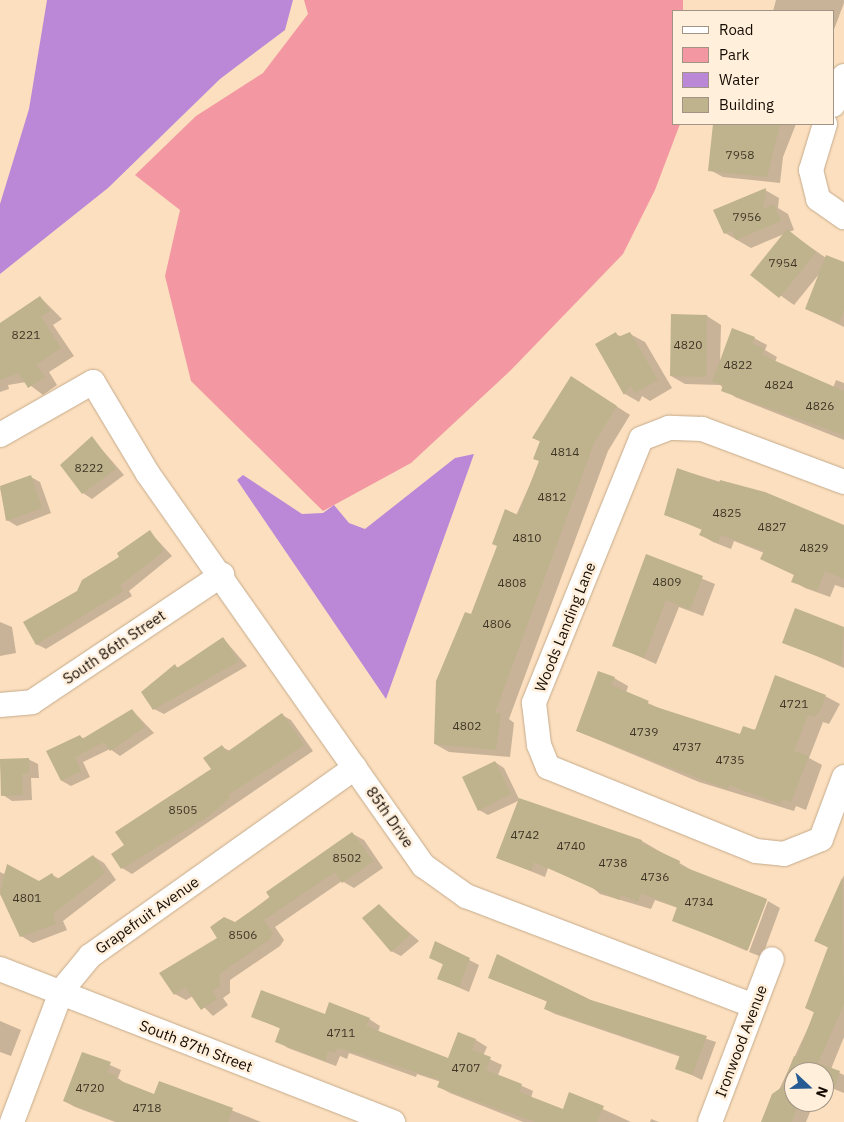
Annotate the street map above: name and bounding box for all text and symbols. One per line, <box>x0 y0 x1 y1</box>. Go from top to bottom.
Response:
legend <box>672 10 834 125</box>
text: Road <box>719 20 754 39</box>
text: Park <box>719 45 749 64</box>
text: Water <box>719 70 759 89</box>
text: Building <box>719 95 774 114</box>
house number: 7958 <box>726 148 754 162</box>
house number: 7956 <box>733 210 761 224</box>
house number: 7954 <box>769 256 797 270</box>
house number: 8221 <box>12 328 40 342</box>
house number: 4820 <box>674 338 702 352</box>
house number: 4822 <box>724 358 752 372</box>
house number: 4824 <box>765 378 793 392</box>
house number: 4826 <box>806 399 834 413</box>
house number: 4814 <box>551 445 579 459</box>
house number: 8222 <box>75 461 103 475</box>
house number: 4812 <box>538 490 566 504</box>
house number: 4825 <box>713 506 741 520</box>
house number: 4827 <box>758 520 786 534</box>
house number: 4810 <box>513 531 541 545</box>
house number: 4829 <box>800 541 828 555</box>
street label: Woods Landing Lane <box>531 560 599 694</box>
house number: 4809 <box>653 575 681 589</box>
house number: 4808 <box>498 576 526 590</box>
street label: South 86th Street <box>59 606 169 688</box>
house number: 4806 <box>483 617 511 631</box>
house number: 4721 <box>780 697 808 711</box>
house number: 4802 <box>453 719 481 733</box>
house number: 4739 <box>630 725 658 739</box>
house number: 4737 <box>673 740 701 754</box>
house number: 4735 <box>716 753 744 767</box>
street label: 85th Drive <box>363 783 417 851</box>
house number: 8505 <box>169 803 197 817</box>
house number: 4742 <box>511 828 539 842</box>
house number: 4740 <box>557 839 585 853</box>
house number: 8502 <box>333 851 361 865</box>
house number: 4738 <box>599 856 627 870</box>
house number: 4736 <box>641 870 669 884</box>
street label: Grapefruit Avenue <box>92 873 202 957</box>
house number: 4801 <box>13 891 41 905</box>
house number: 4734 <box>685 895 713 909</box>
house number: 8506 <box>229 928 257 942</box>
street label: Ironwood Avenue <box>711 982 771 1100</box>
street label: South 87th Street <box>137 1016 255 1076</box>
house number: 4711 <box>327 1026 355 1040</box>
house number: 4707 <box>452 1061 480 1075</box>
north arrow <box>784 1062 834 1112</box>
house number: 4720 <box>76 1081 104 1095</box>
text: N <box>812 1084 832 1100</box>
house number: 4718 <box>133 1101 161 1115</box>

